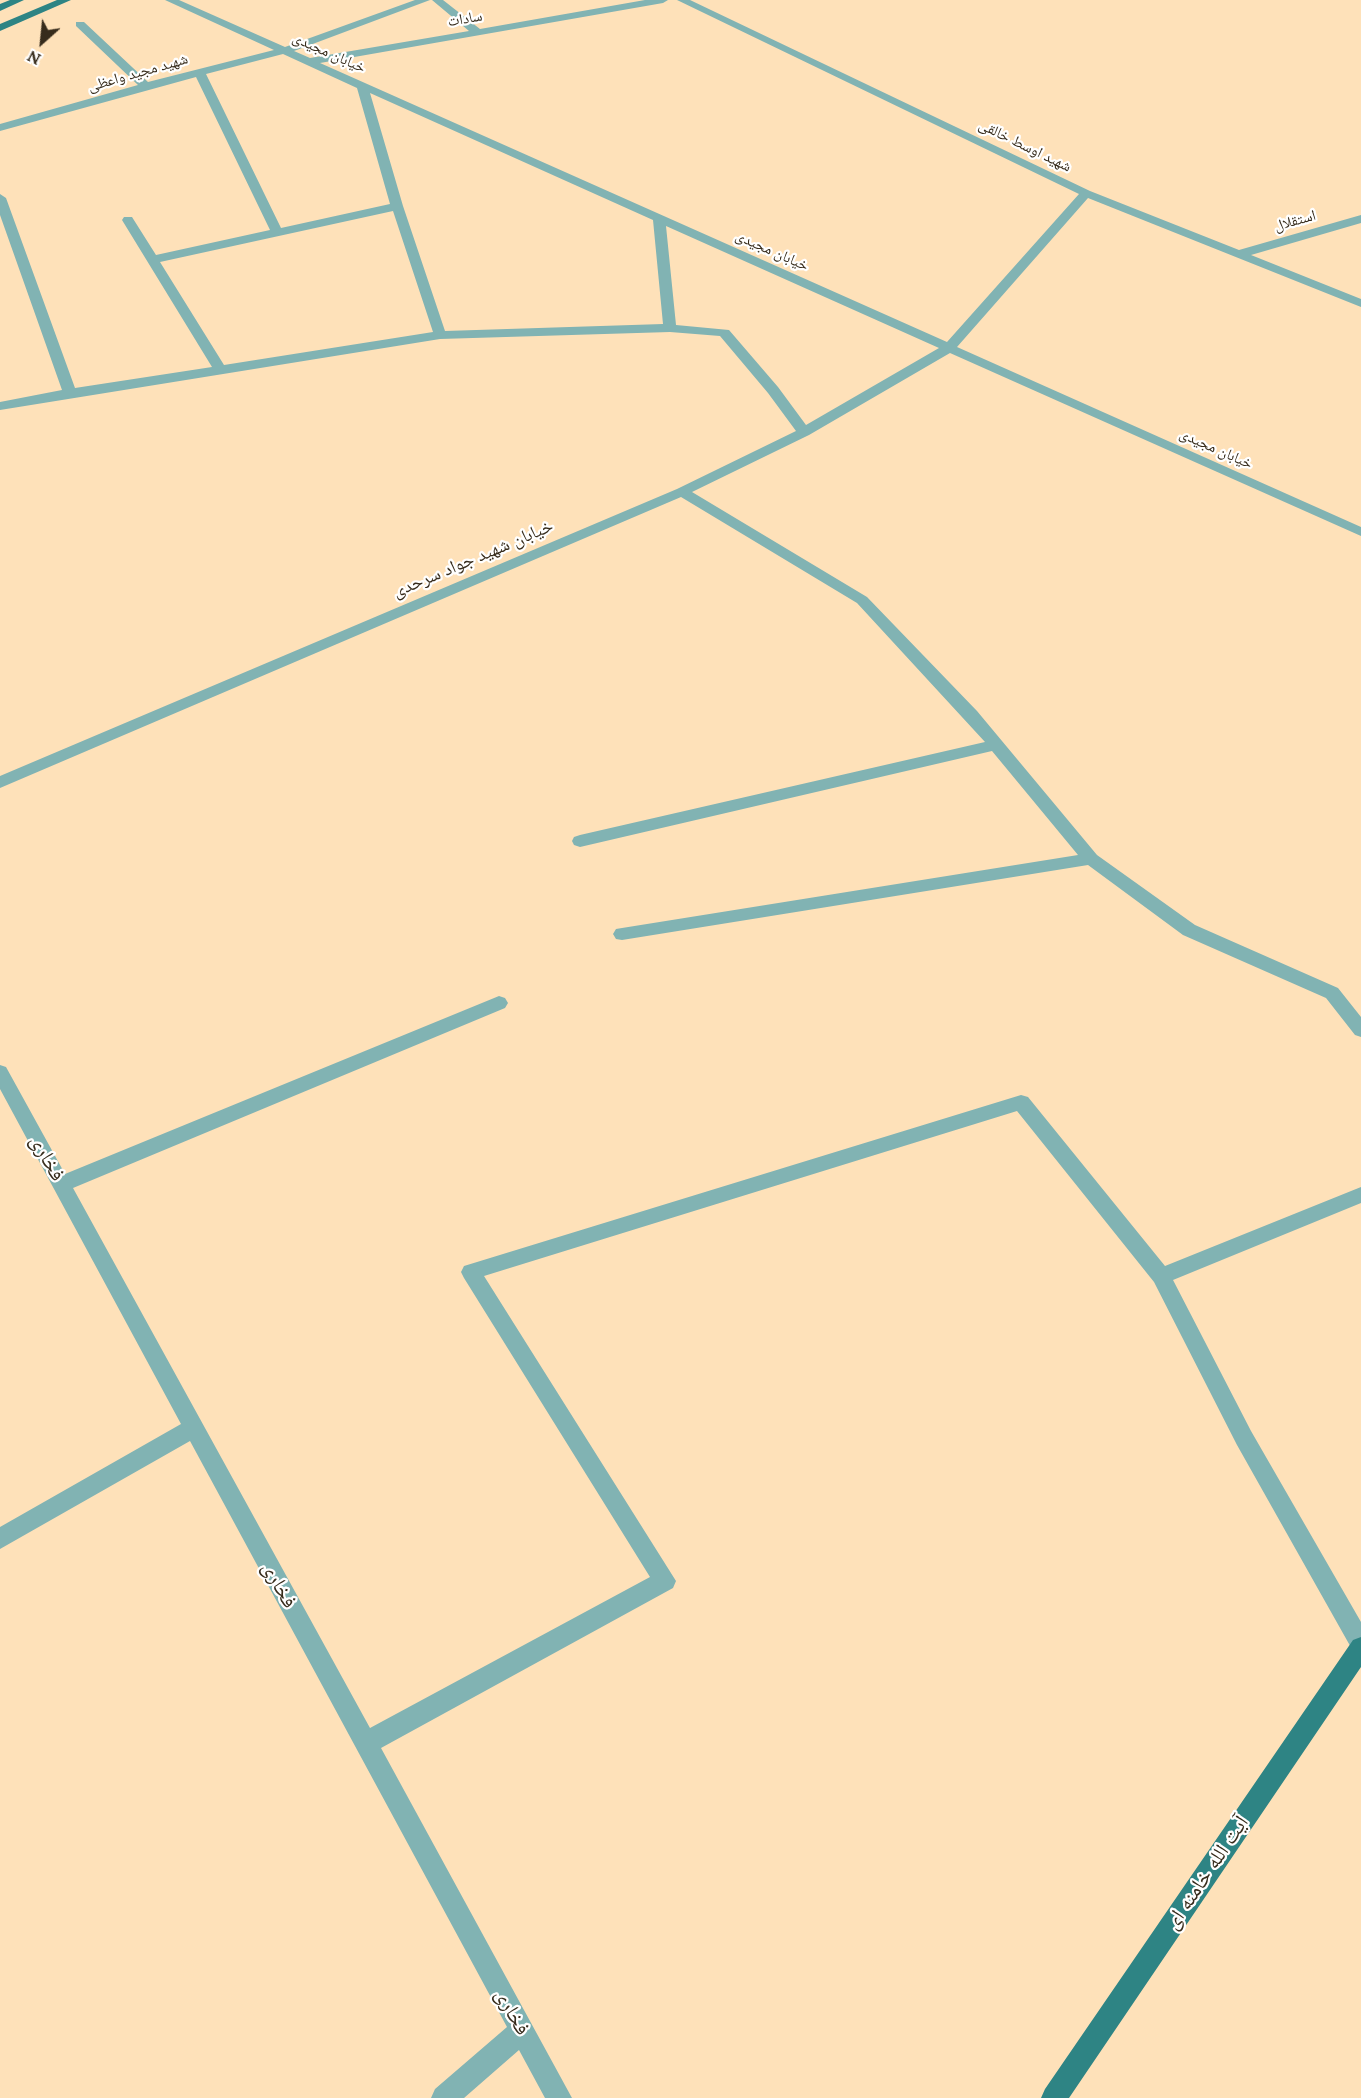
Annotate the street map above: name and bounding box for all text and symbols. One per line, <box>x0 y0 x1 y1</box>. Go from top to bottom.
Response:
street label: سادات <box>446 7 484 31</box>
north arrow <box>12 12 72 72</box>
street label: خیابان مجیدی <box>290 29 368 77</box>
text: N <box>24 46 44 70</box>
street label: شهید مجید واعظی <box>86 50 190 96</box>
street label: شهید اوسط خالقی <box>976 116 1074 176</box>
street label: استقلال <box>1272 206 1318 236</box>
street label: خیابان مجیدی <box>733 227 811 275</box>
street label: خیابان مجیدی <box>1177 425 1255 473</box>
street label: خیابان شهید جواد سرحدی <box>389 515 557 603</box>
street label: فخاری <box>24 1130 70 1186</box>
street label: فخاری <box>256 1557 302 1613</box>
street label: آیت الله خامنه ای <box>1160 1811 1254 1935</box>
street label: فخاری <box>489 1984 535 2040</box>

